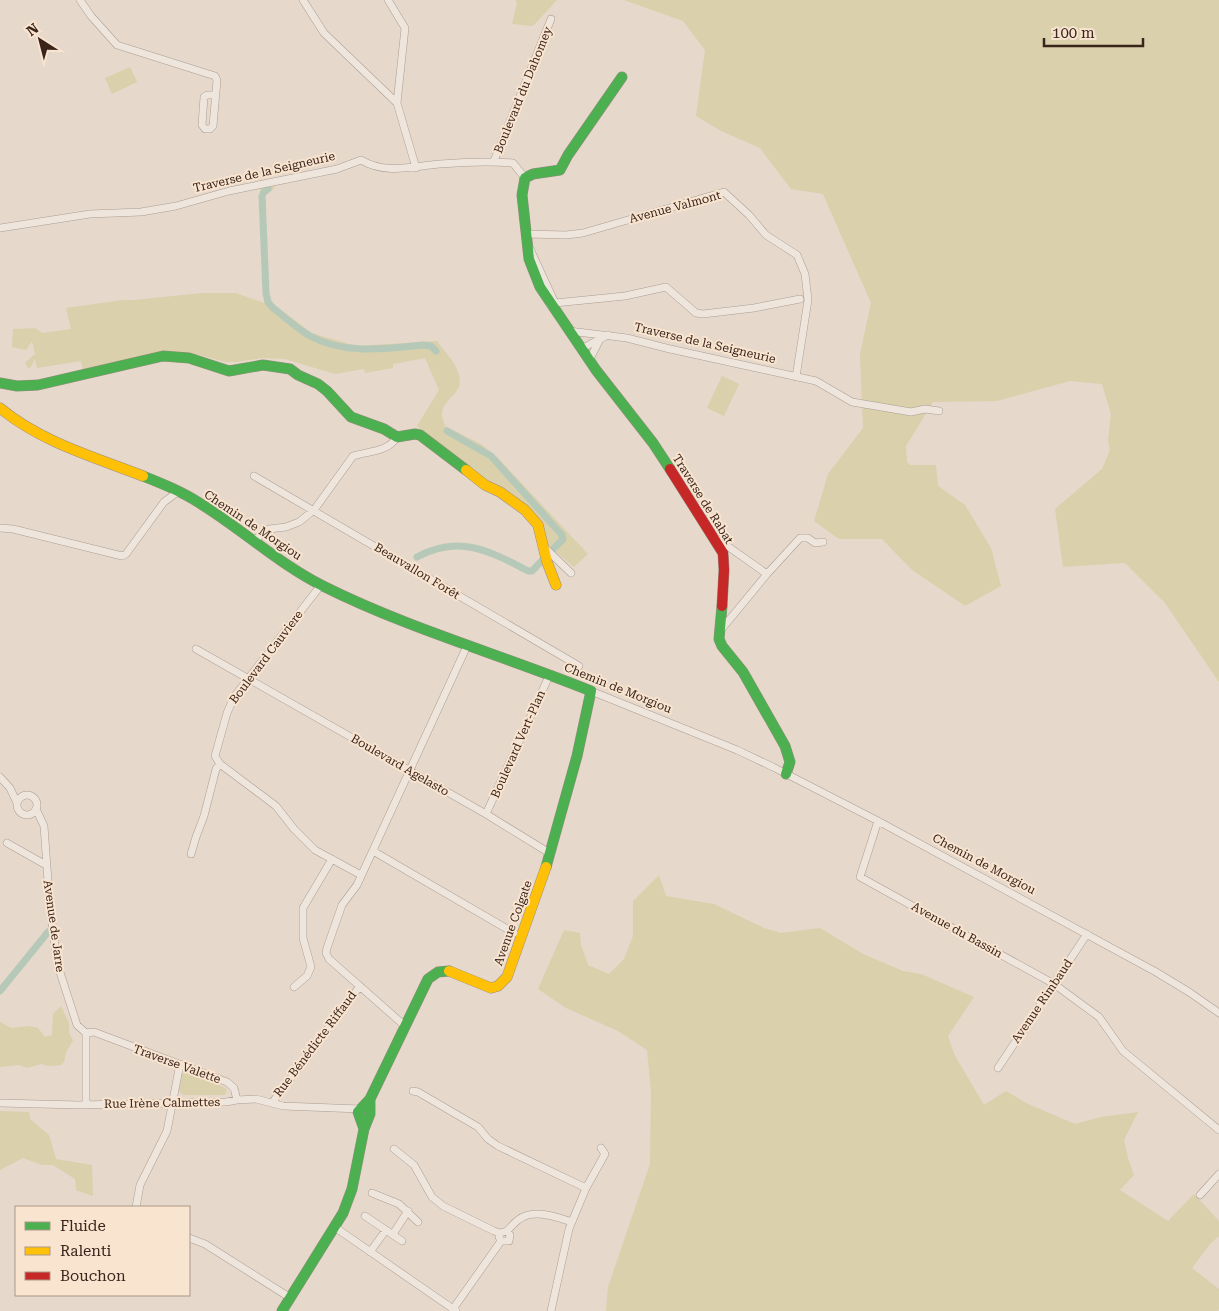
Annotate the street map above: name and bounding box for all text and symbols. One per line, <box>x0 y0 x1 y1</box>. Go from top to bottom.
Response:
north arrow <box>15 15 65 65</box>
scale bar <box>1044 15 1143 47</box>
text: N <box>23 20 42 39</box>
street label: Boulevard du Dahomey <box>491 24 555 155</box>
text: 100 m <box>1052 24 1095 42</box>
street label: Traverse de la Seigneurie <box>192 149 337 195</box>
street label: Avenue Valmont <box>628 188 723 226</box>
street label: Traverse de la Seigneurie <box>633 320 778 366</box>
street label: Traverse de Rabat <box>670 452 736 547</box>
street label: Chemin de Morgiou <box>202 487 305 563</box>
street label: Beauvallon Forêt <box>372 540 463 602</box>
street label: Boulevard Cauviere <box>226 607 306 706</box>
street label: Chemin de Morgiou <box>562 660 674 716</box>
street label: Boulevard Vert-Plan <box>488 688 548 800</box>
street label: Boulevard Agelasto <box>348 731 452 799</box>
street label: Chemin de Morgiou <box>930 831 1038 897</box>
street label: Avenue Colgate <box>491 878 535 968</box>
street label: Avenue de Jarre <box>41 879 67 973</box>
street label: Avenue du Bassin <box>909 899 1005 961</box>
street label: Avenue Rimbaud <box>1009 956 1075 1046</box>
street label: Rue Bénédicte Riffaud <box>271 988 360 1100</box>
street label: Traverse Valette <box>131 1042 223 1087</box>
street label: Rue Irène Calmettes <box>104 1095 220 1111</box>
legend <box>15 1206 190 1296</box>
text: Fluide <box>60 1217 106 1235</box>
text: Ralenti <box>60 1242 112 1260</box>
text: Bouchon <box>60 1267 126 1285</box>

